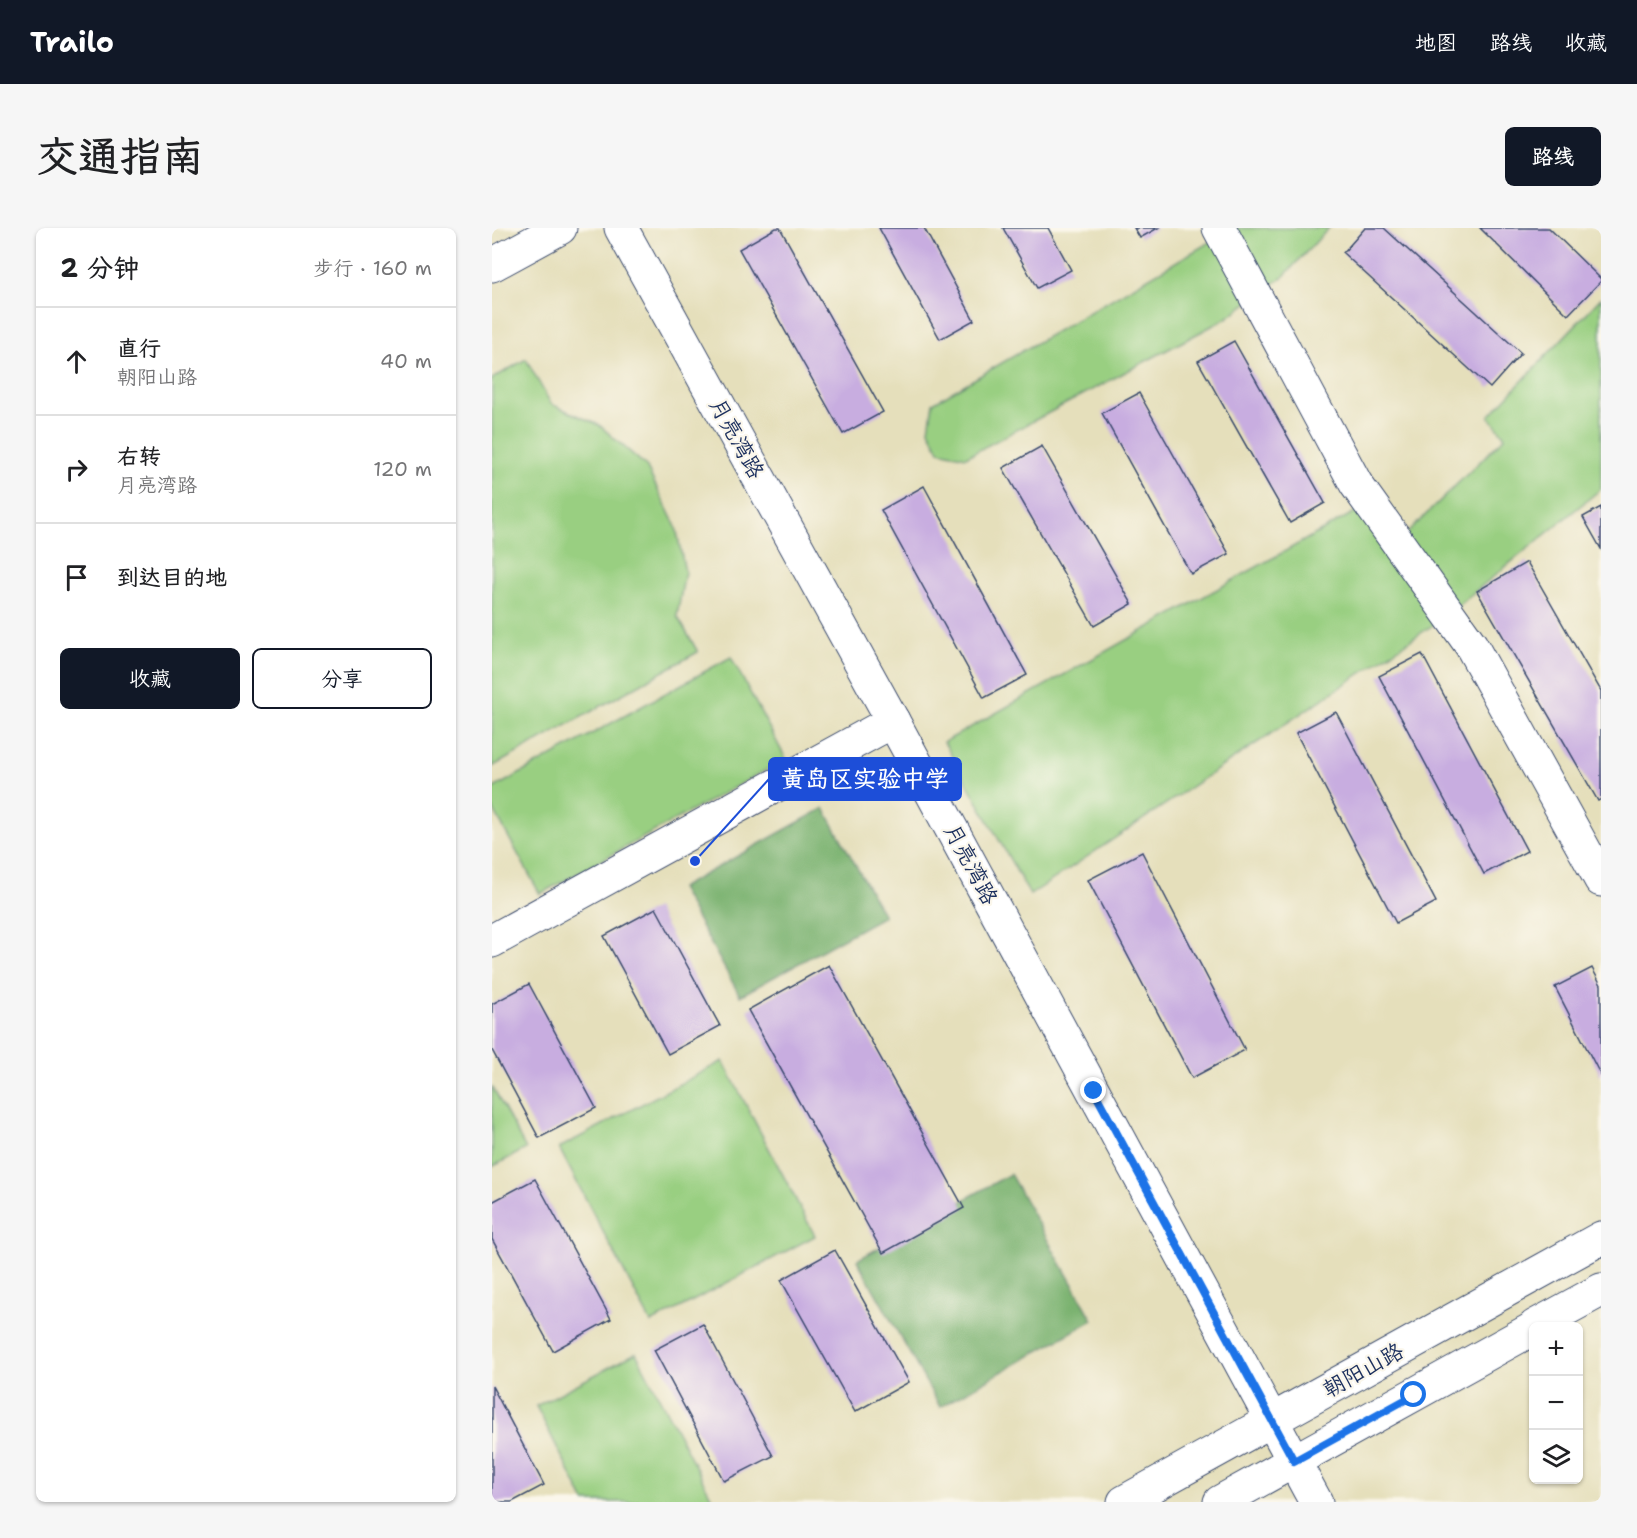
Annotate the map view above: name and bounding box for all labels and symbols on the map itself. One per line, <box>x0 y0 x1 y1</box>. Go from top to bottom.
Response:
street label: 月亮湾路 <box>703 392 771 484</box>
callout: 黄岛区实验中学 <box>769 758 961 800</box>
text: 黄岛区实验中学 <box>781 763 949 795</box>
street label: 月亮湾路 <box>938 818 1004 910</box>
route end <box>1080 1077 1106 1103</box>
street label: 朝阳山路 <box>1317 1336 1409 1404</box>
route start <box>1400 1381 1426 1407</box>

